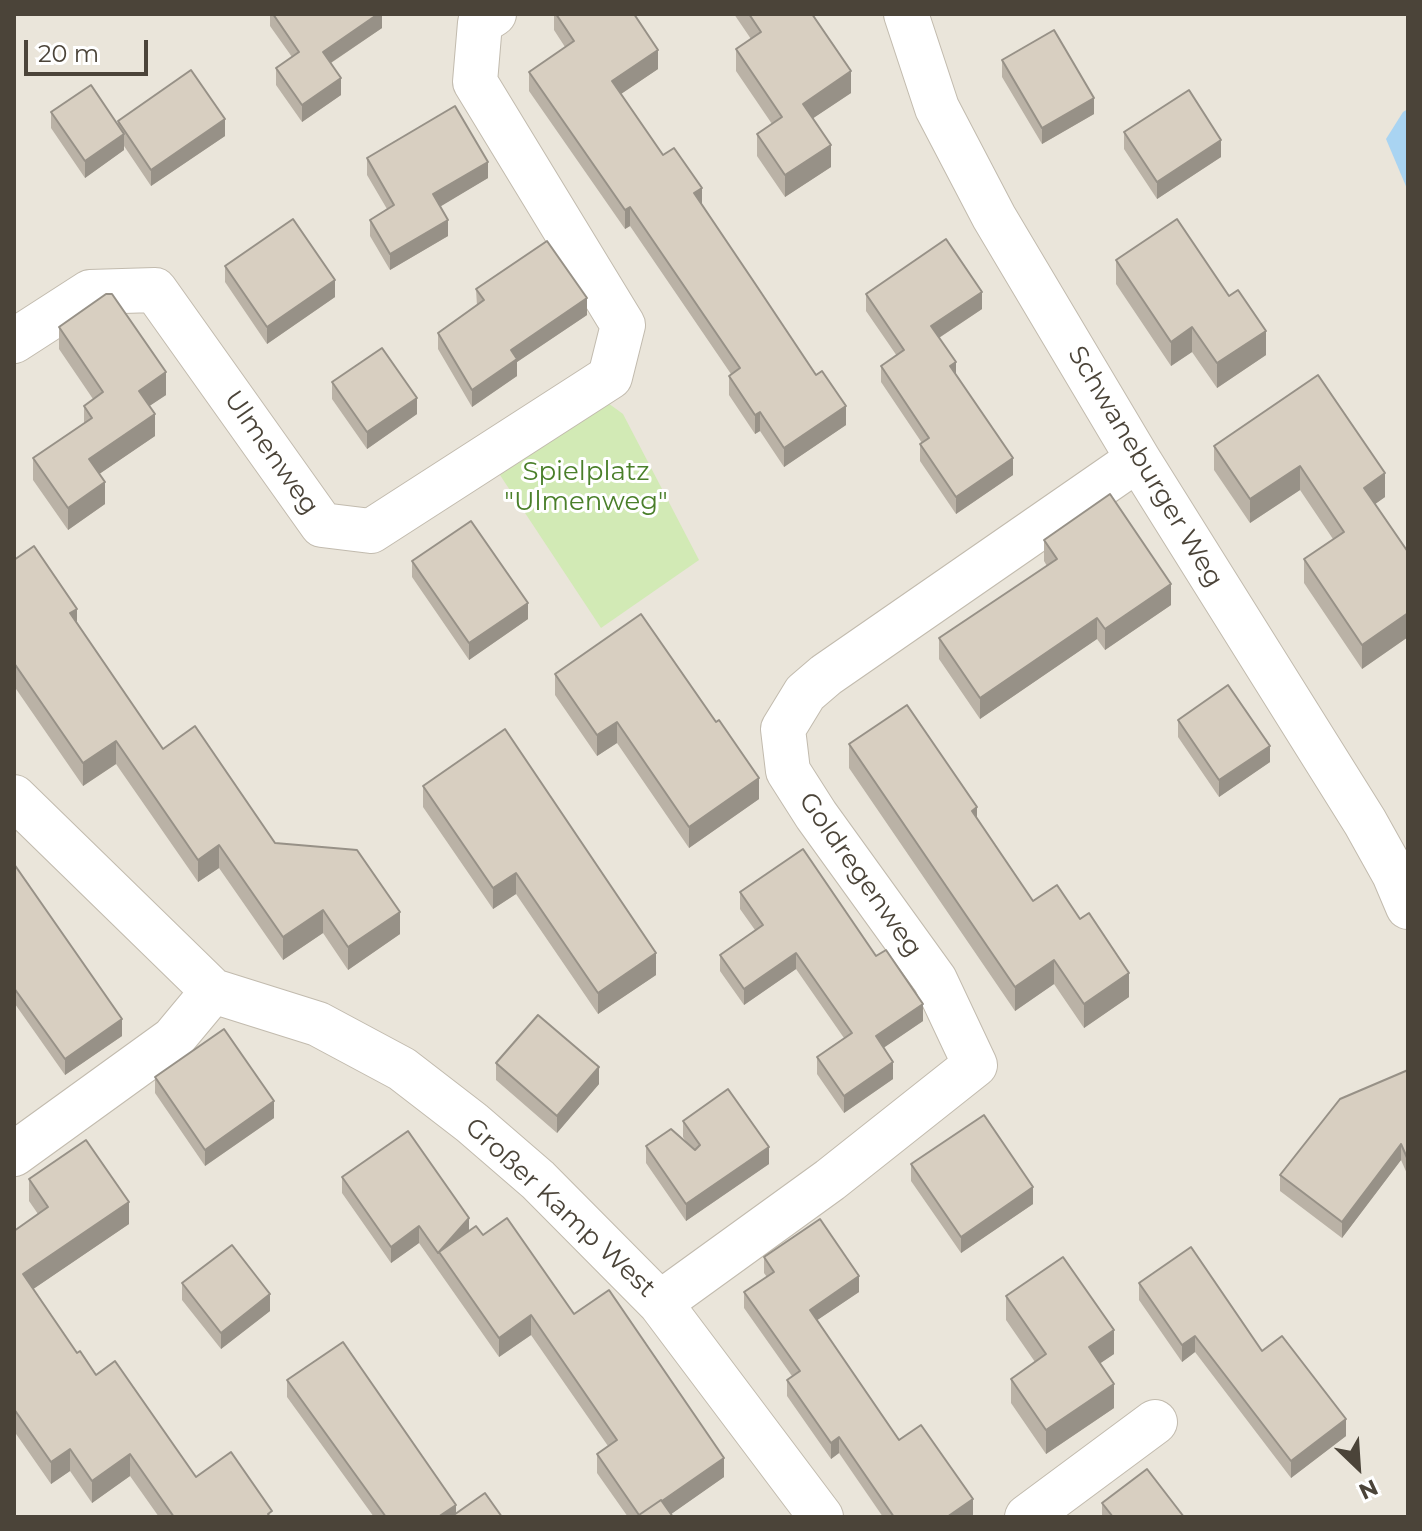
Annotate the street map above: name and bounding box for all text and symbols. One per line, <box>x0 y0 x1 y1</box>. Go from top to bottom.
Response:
scale bar <box>28 24 152 74</box>
text: 20 m <box>38 39 99 68</box>
street label: Schwaneburger Weg <box>1061 341 1229 593</box>
street label: Ulmenweg <box>217 385 325 521</box>
park label: Spielplatz "Ulmenweg" <box>504 456 668 518</box>
street label: Goldregenweg <box>792 787 928 963</box>
street label: Großer Kamp West <box>458 1112 662 1304</box>
north arrow <box>1318 1427 1398 1507</box>
text: N <box>1355 1473 1382 1505</box>

